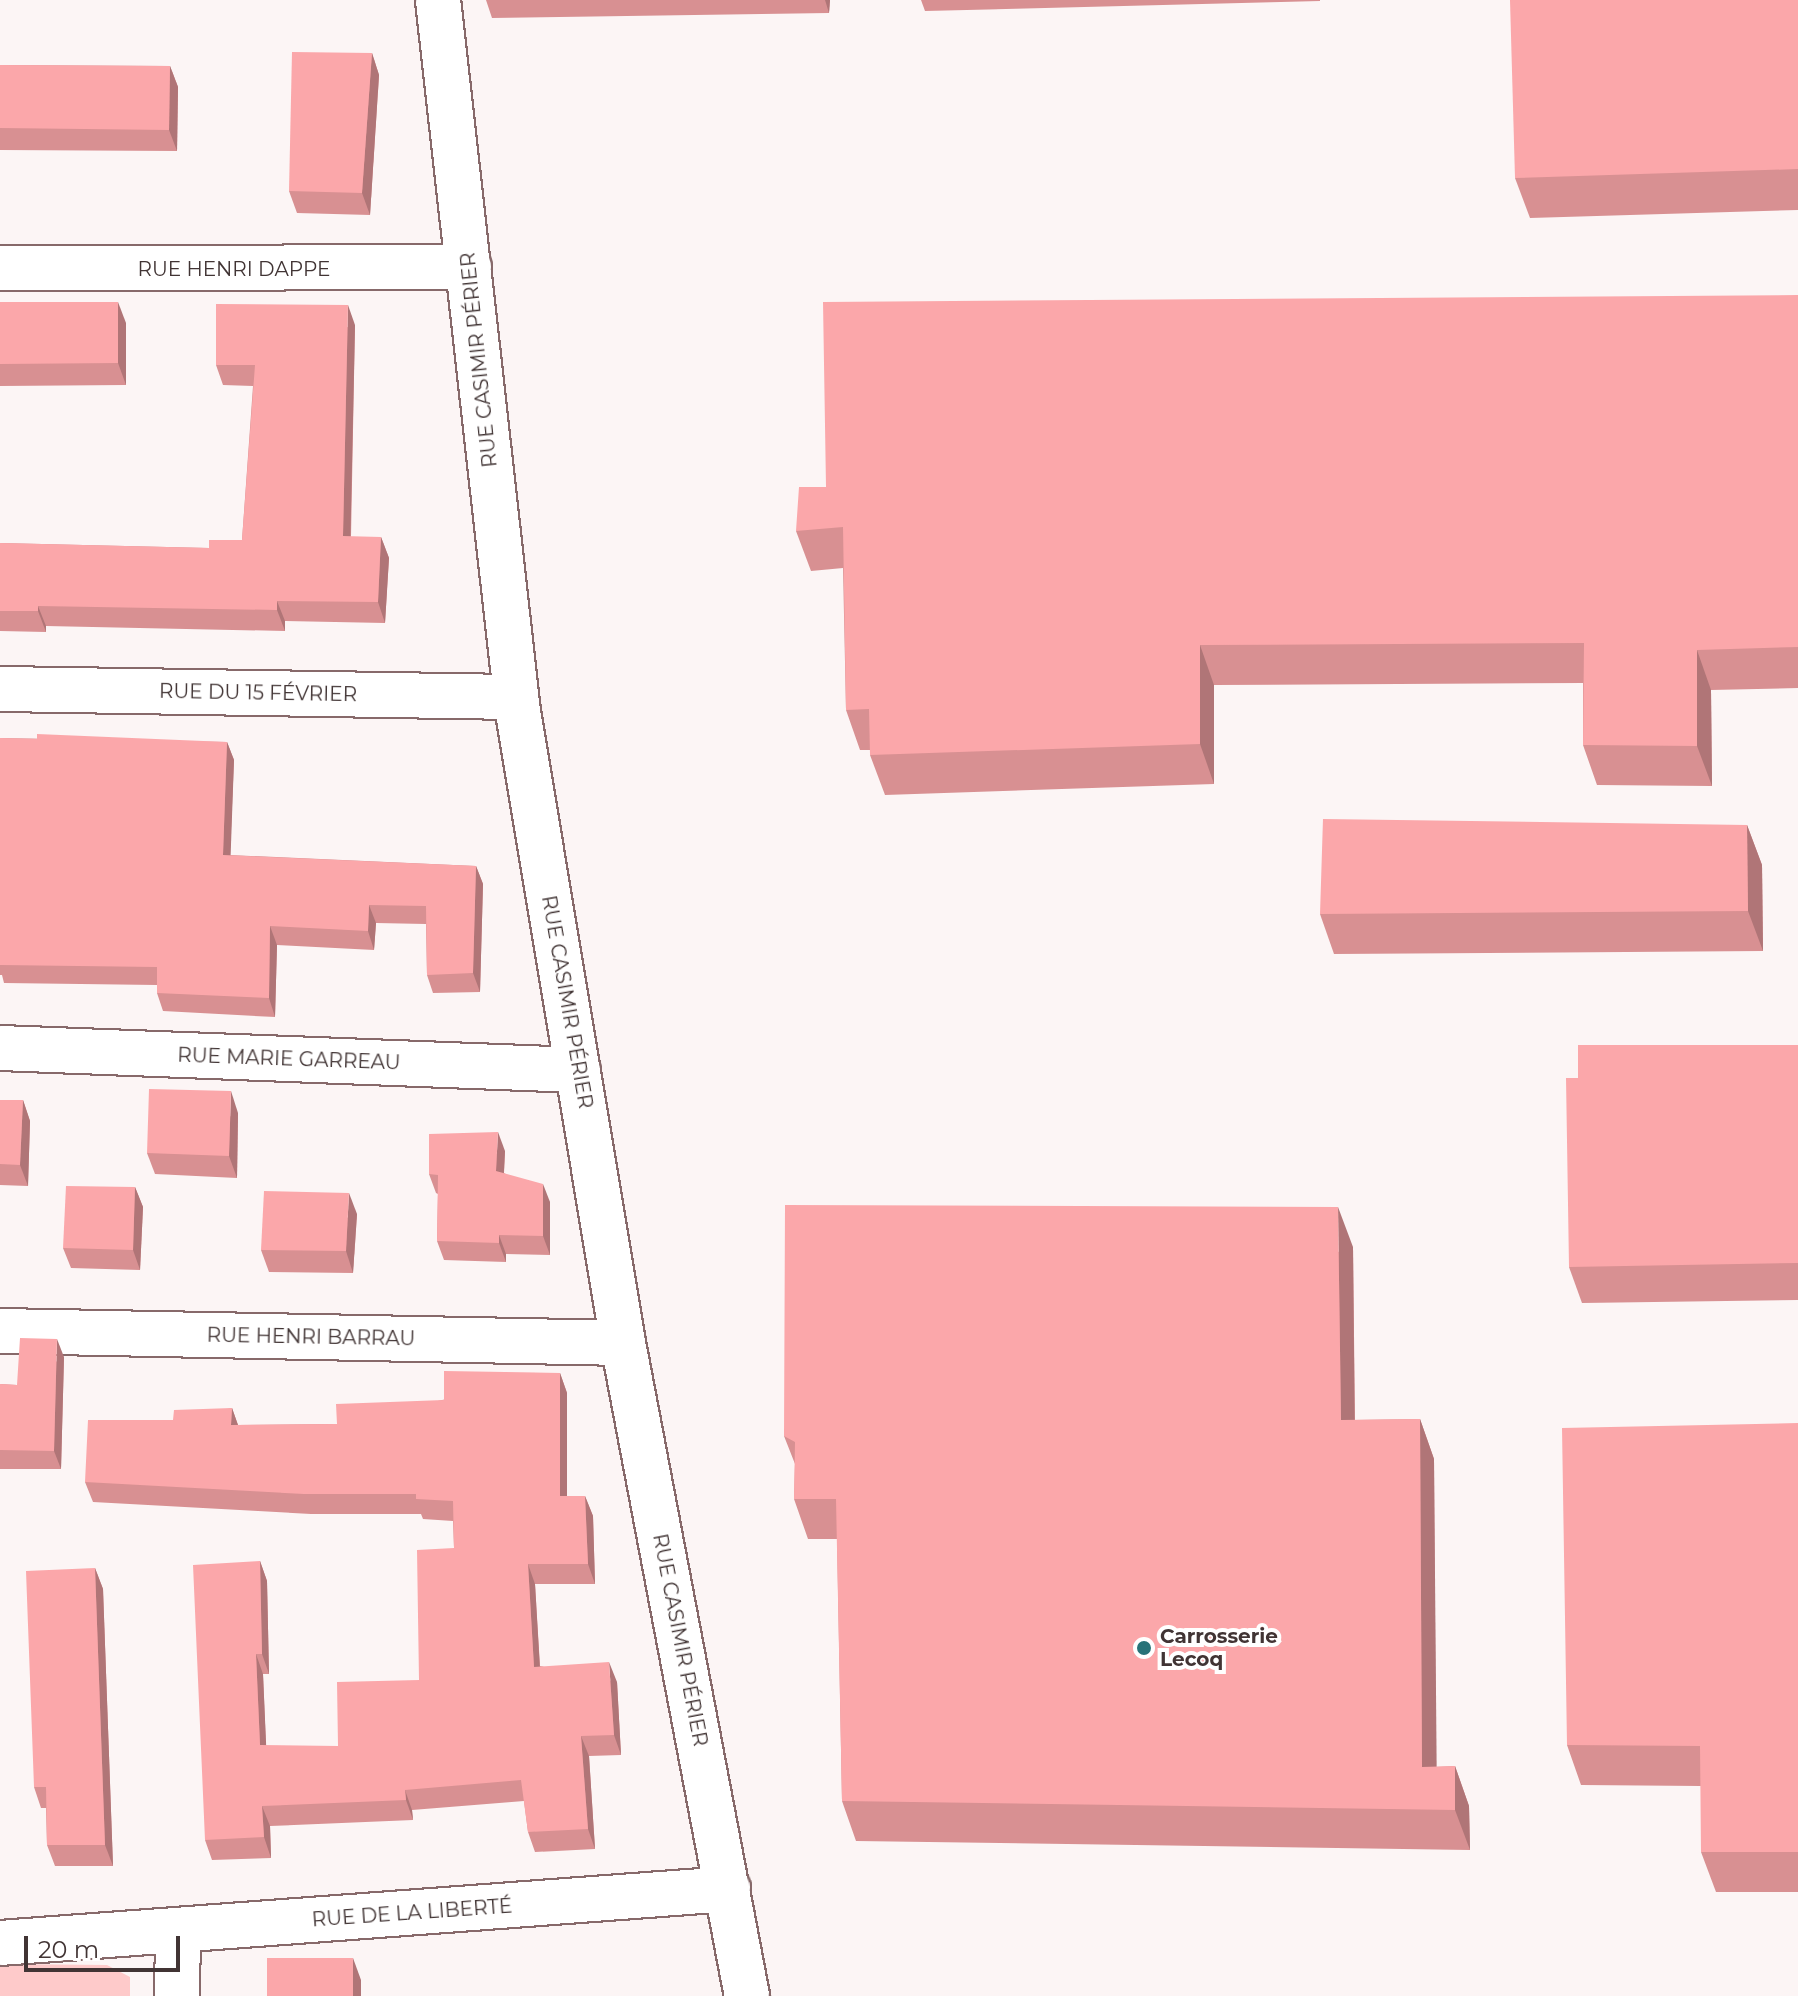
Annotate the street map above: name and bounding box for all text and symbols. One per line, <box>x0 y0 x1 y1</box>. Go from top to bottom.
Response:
street label: RUE CASIMIR PÉRIER <box>456 251 502 469</box>
street label: RUE HENRI DAPPE <box>138 257 330 281</box>
street label: RUE DU 15 FÉVRIER <box>159 679 357 707</box>
street label: RUE CASIMIR PÉRIER <box>536 893 598 1111</box>
street label: RUE MARIE GARREAU <box>177 1043 401 1075</box>
street label: RUE HENRI BARRAU <box>206 1323 416 1351</box>
street label: RUE CASIMIR PÉRIER <box>648 1532 712 1748</box>
place label: Carrosserie Lecoq <box>1160 1624 1278 1671</box>
marker: Carrosserie Lecoq <box>1135 1639 1153 1657</box>
street label: RUE DE LA LIBERTÉ <box>311 1894 513 1932</box>
scale bar <box>28 1920 184 1970</box>
text: 20 m <box>38 1935 99 1964</box>

